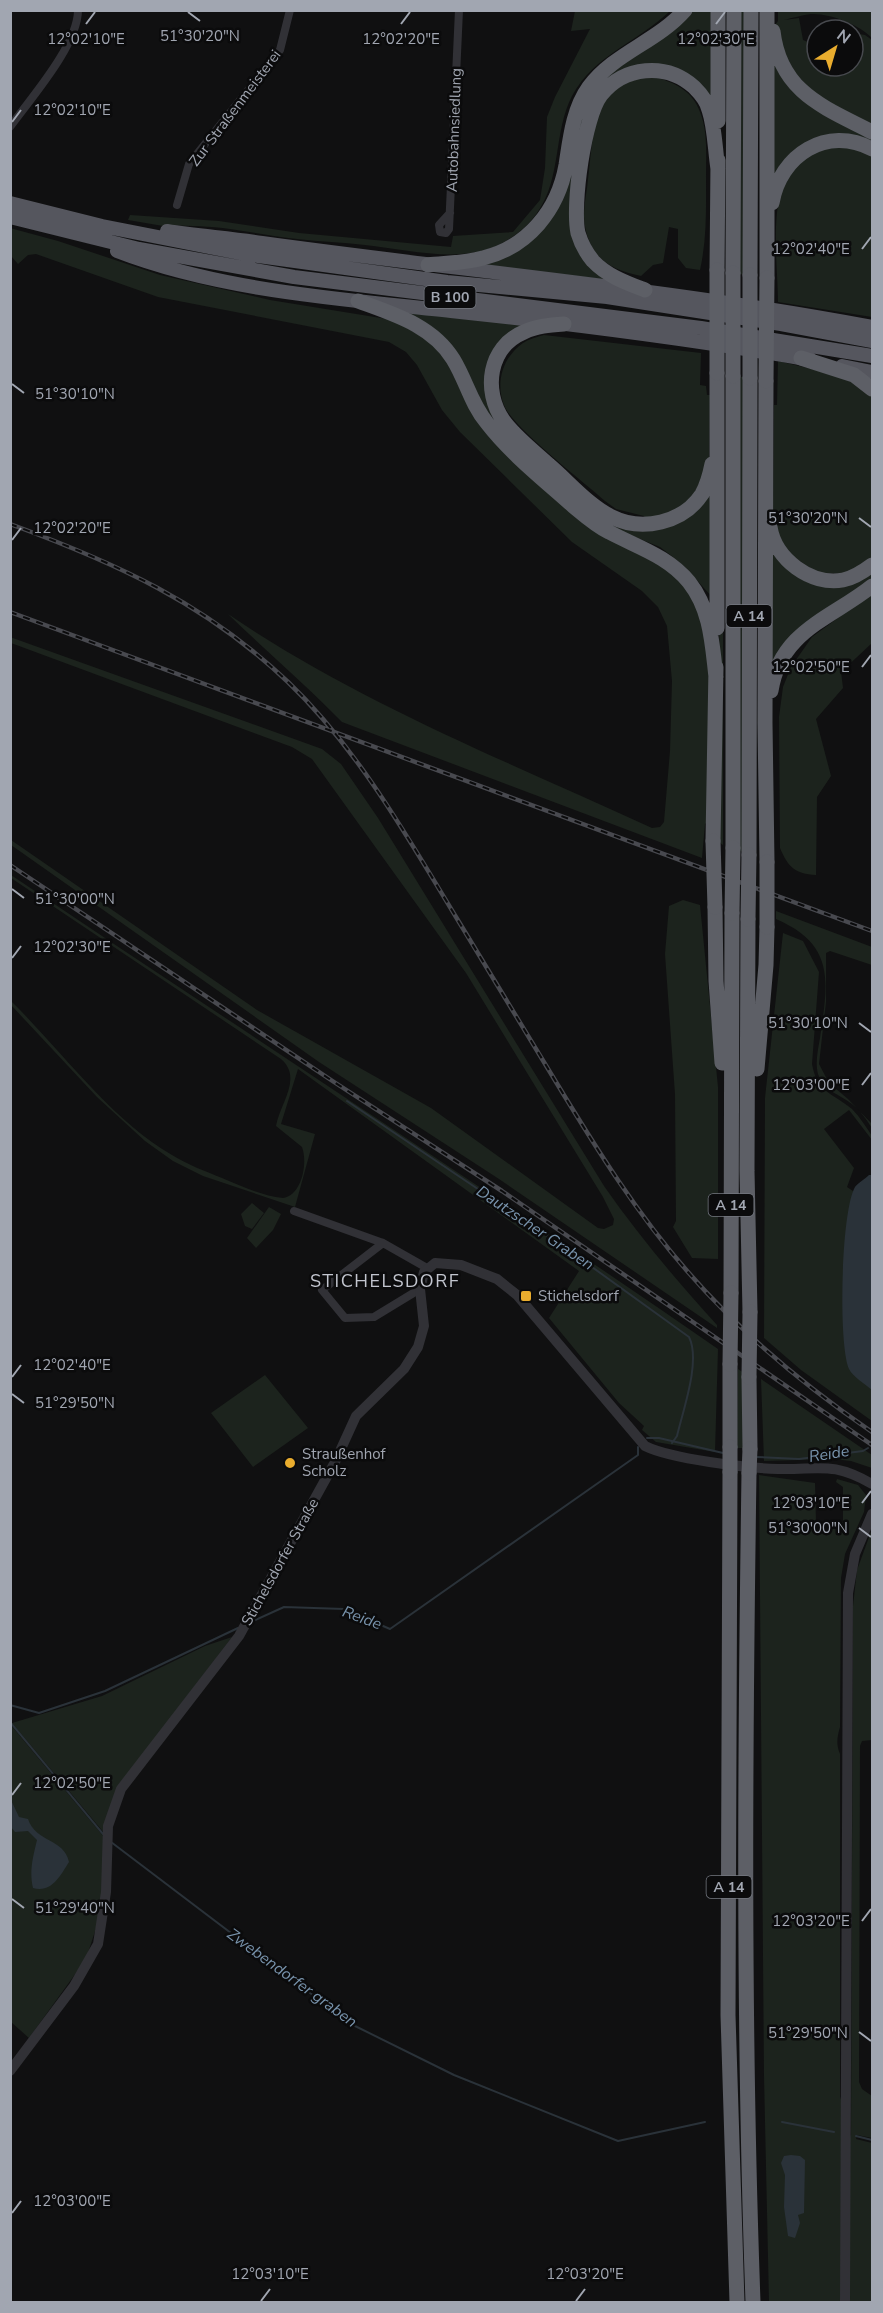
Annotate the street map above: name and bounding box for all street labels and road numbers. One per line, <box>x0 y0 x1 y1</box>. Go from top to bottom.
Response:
street label: Zur Straßenmeisterei <box>185 46 285 170</box>
street label: Autobahnsiedlung <box>442 68 466 192</box>
road number: B 100 <box>424 286 476 308</box>
road number: A 14 <box>726 605 771 627</box>
road number: A 14 <box>708 1194 754 1216</box>
street label: Stichelsdorfer Straße <box>237 1495 323 1629</box>
road number: A 14 <box>706 1876 752 1898</box>

